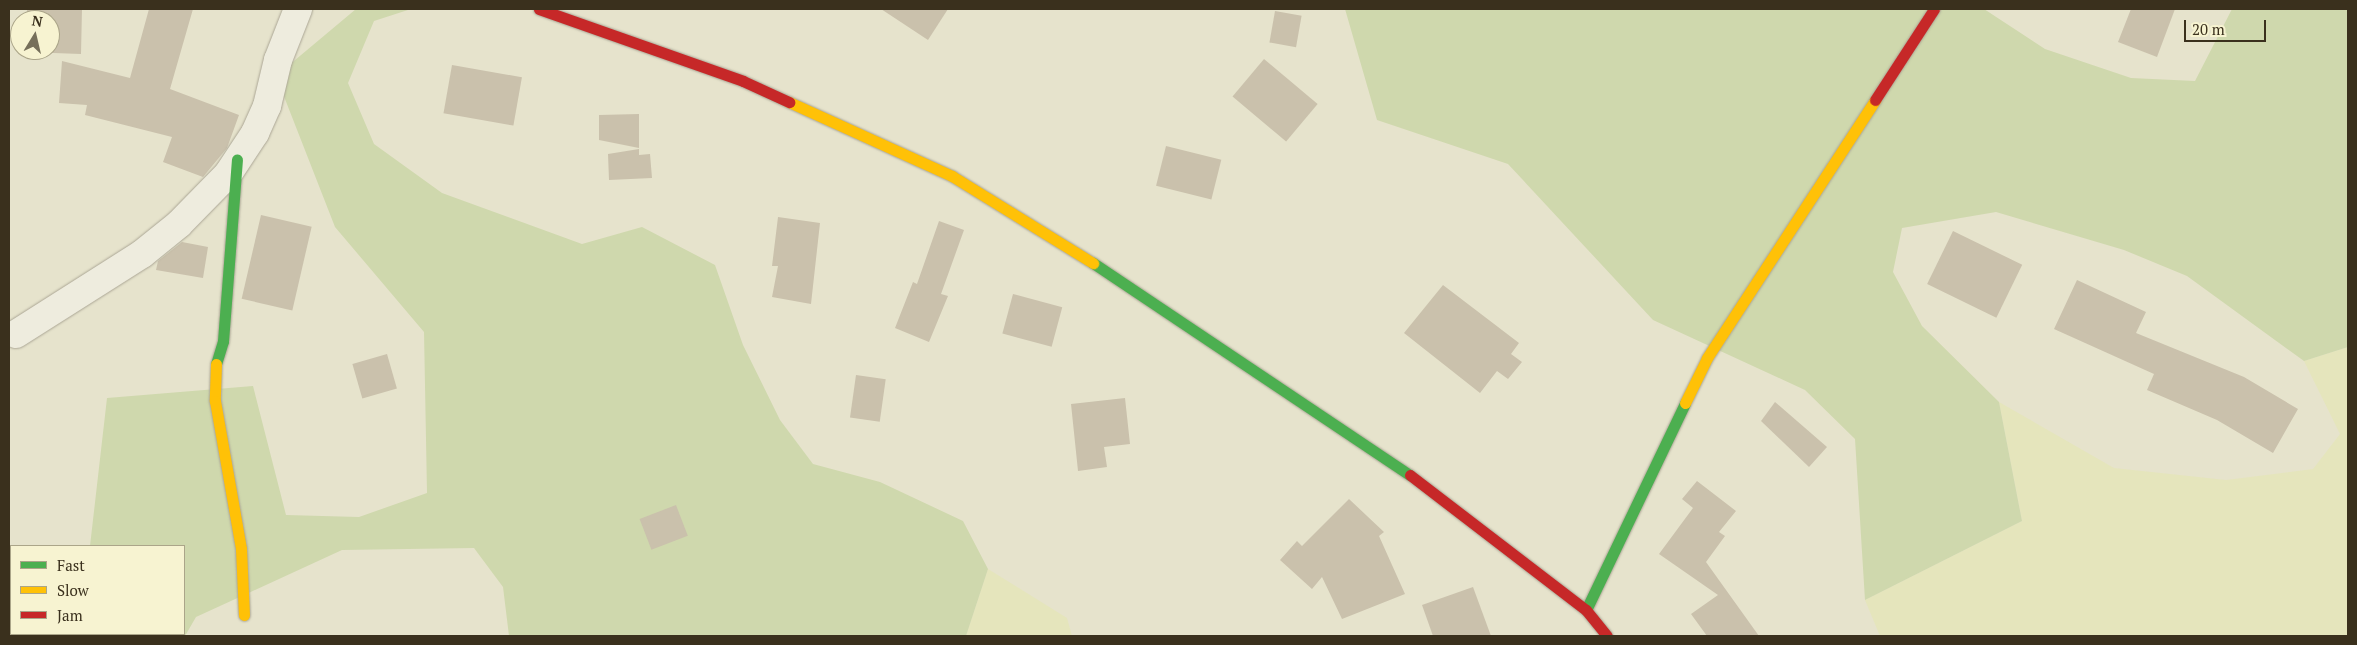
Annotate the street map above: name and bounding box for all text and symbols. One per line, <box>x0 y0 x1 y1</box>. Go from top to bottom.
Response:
north arrow <box>10 10 60 60</box>
text: N <box>31 10 44 31</box>
scale bar <box>2187 10 2270 42</box>
text: 20 m <box>2192 19 2225 39</box>
legend <box>10 545 185 635</box>
text: Fast <box>57 555 85 575</box>
text: Slow <box>57 580 89 600</box>
text: Jam <box>57 605 83 625</box>

